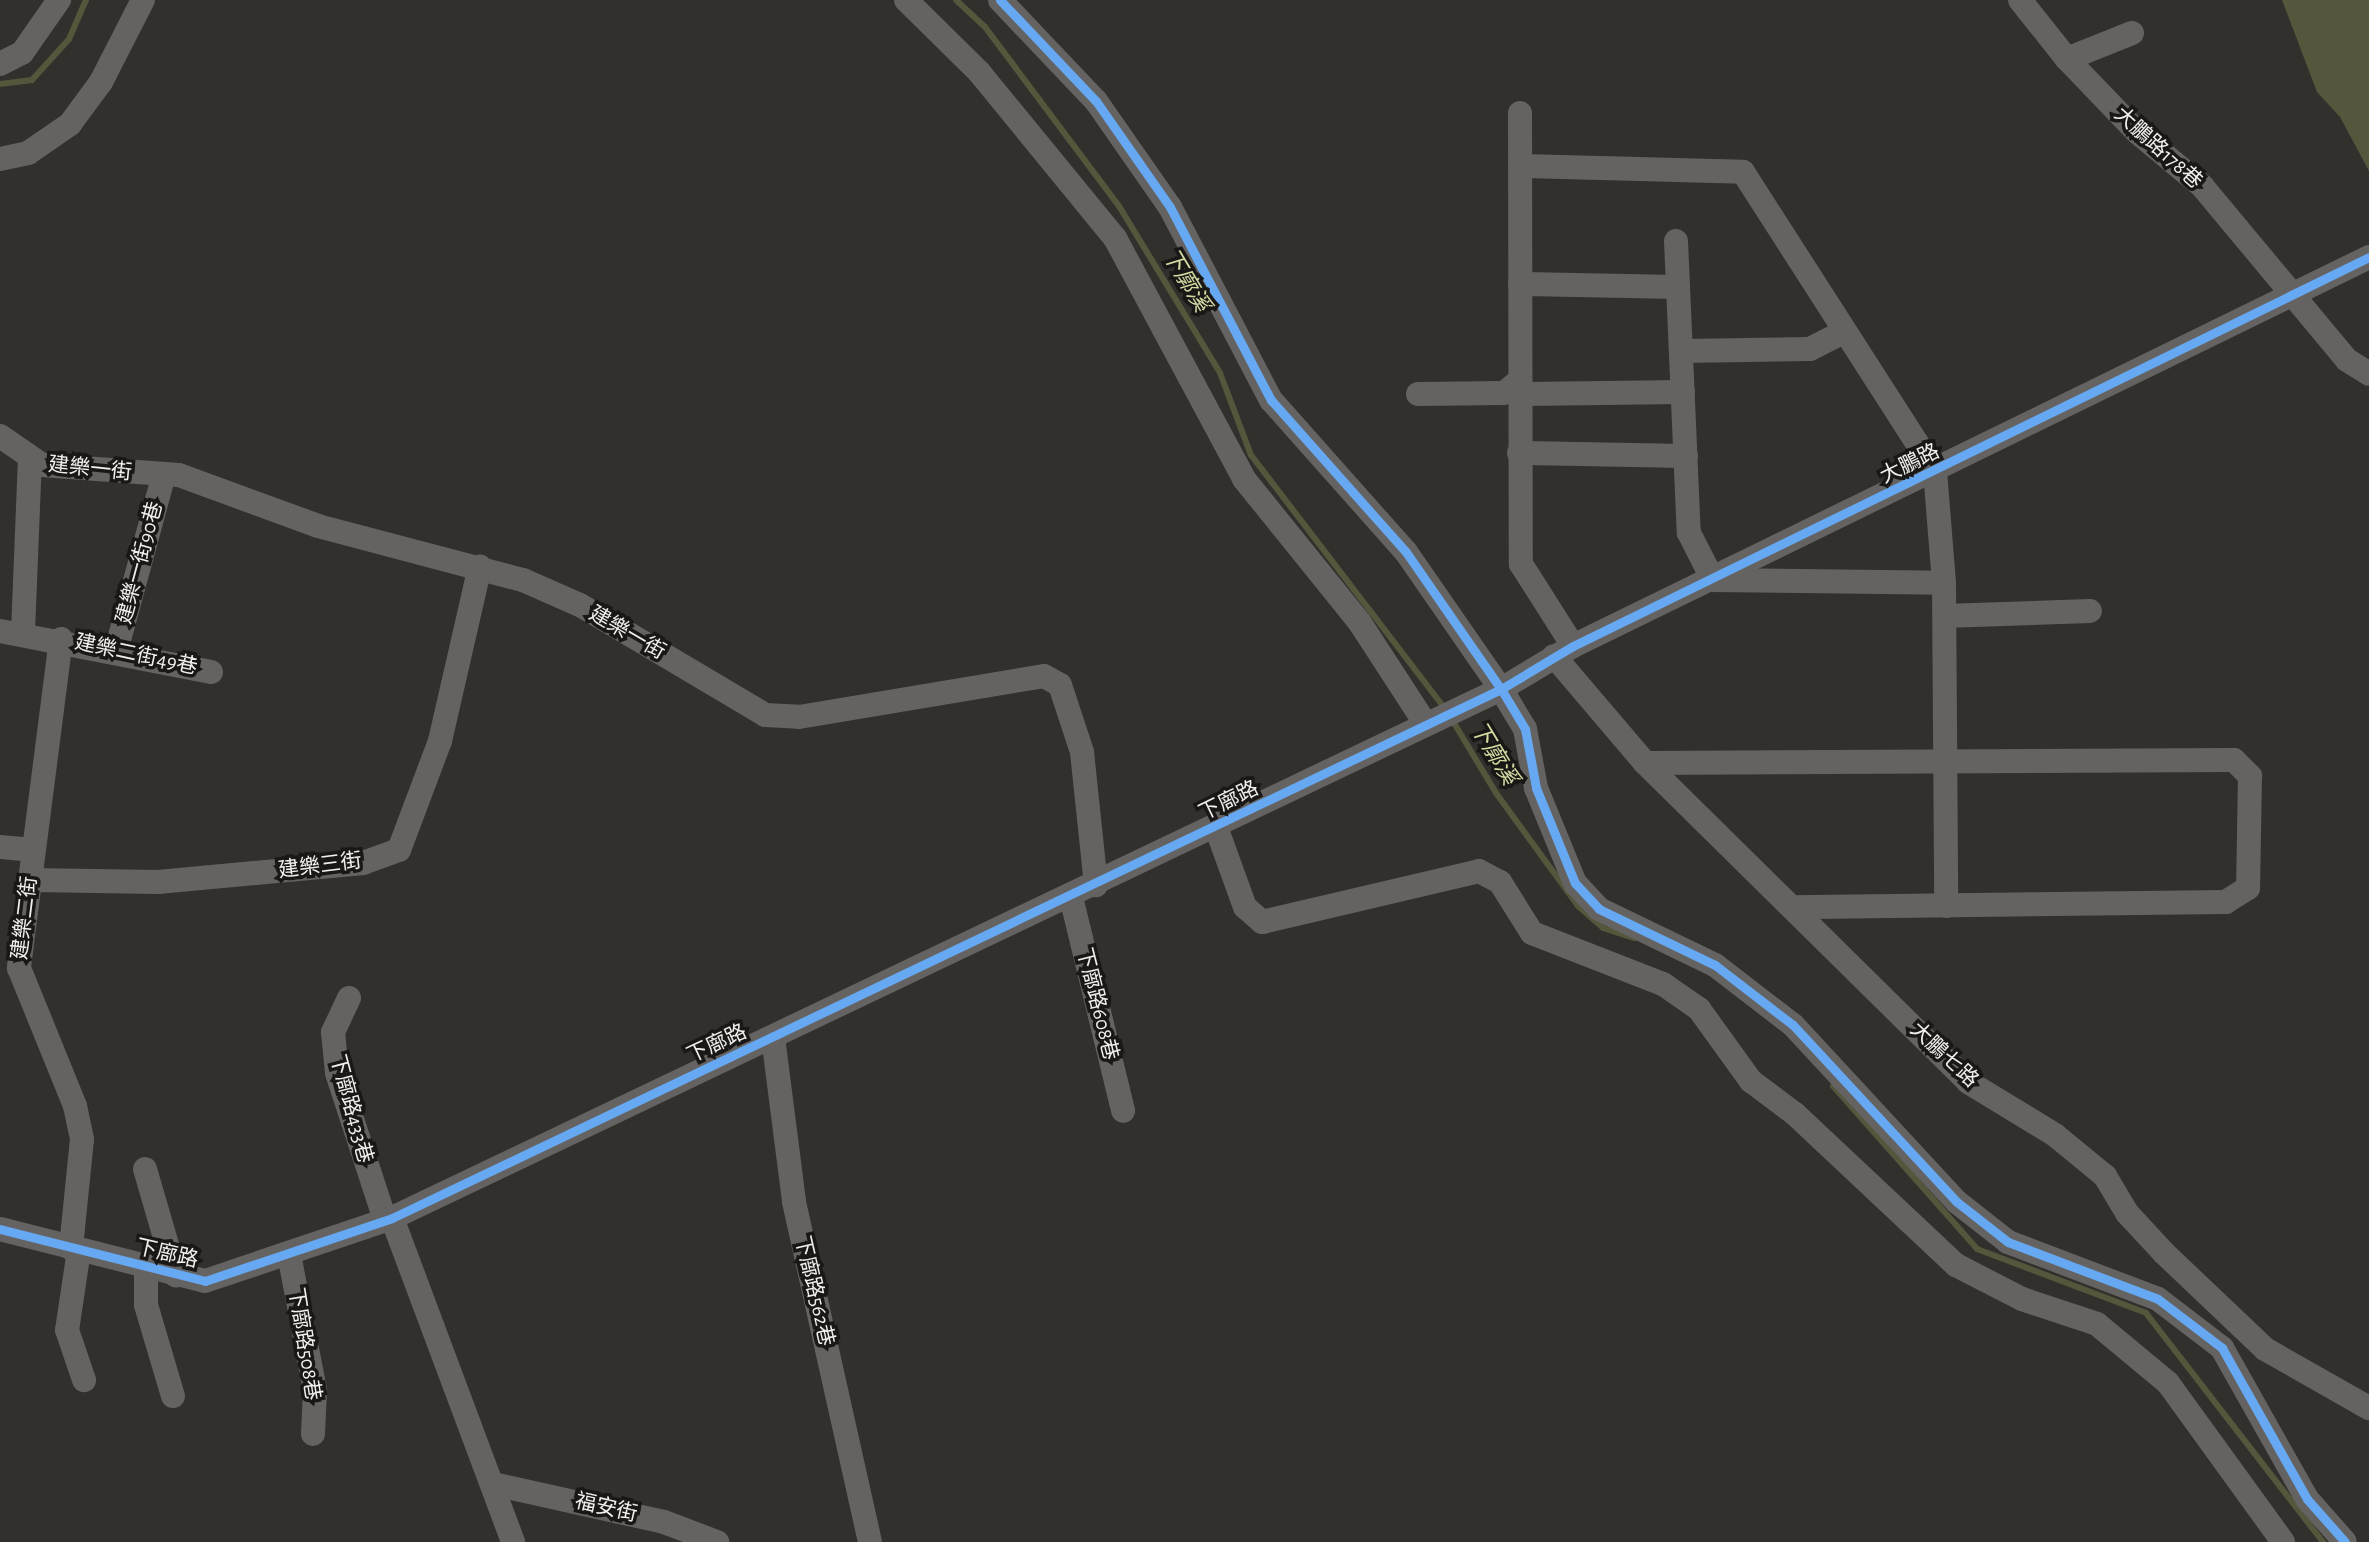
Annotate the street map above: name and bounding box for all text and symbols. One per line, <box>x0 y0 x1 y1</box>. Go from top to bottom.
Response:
street label: 大鵬路178巷 <box>2109 102 2207 194</box>
water label: 下廓溪 <box>1155 244 1215 318</box>
street label: 大鵬路 <box>1876 439 1944 489</box>
street label: 建樂一街 <box>47 452 133 486</box>
street label: 建樂一街90巷 <box>112 499 168 627</box>
street label: 建樂一街 <box>584 601 670 665</box>
street label: 建樂二街49巷 <box>72 630 200 680</box>
water label: 下廓溪 <box>1463 717 1523 791</box>
street label: 下廍路 <box>1195 776 1263 826</box>
street label: 建樂三街 <box>277 848 363 884</box>
street label: 建樂二街 <box>7 875 43 961</box>
street label: 下廍路608巷 <box>1071 945 1123 1063</box>
street label: 大鵬七路 <box>1905 1017 1983 1093</box>
street label: 下廍路 <box>683 1019 751 1069</box>
street label: 下廍路433巷 <box>324 1052 378 1166</box>
street label: 下廍路562巷 <box>789 1234 839 1348</box>
street label: 下廍路 <box>133 1235 201 1273</box>
street label: 下廍路508巷 <box>283 1286 325 1402</box>
street label: 福安街 <box>572 1489 640 1527</box>

